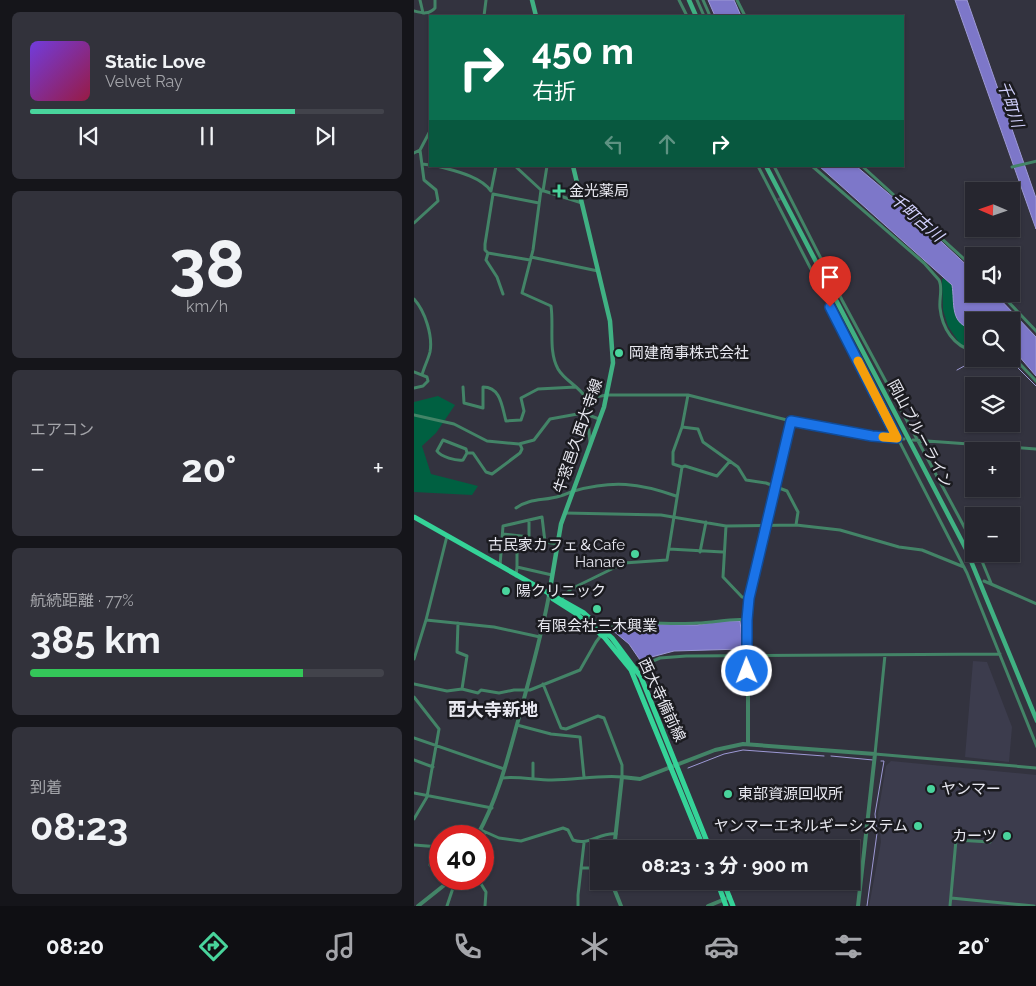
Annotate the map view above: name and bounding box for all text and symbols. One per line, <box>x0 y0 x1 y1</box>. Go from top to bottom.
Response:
text: 450 m <box>532 31 634 72</box>
icon: right <box>449 35 514 100</box>
text: Static Love <box>105 50 206 72</box>
text: Velvet Ray <box>105 72 183 91</box>
text: 右折 <box>532 78 576 104</box>
water label: 千町川 <box>994 78 1028 132</box>
icon: previous <box>75 122 103 150</box>
icon: pause <box>193 122 221 150</box>
icon: next <box>311 122 339 150</box>
icon: left <box>600 130 628 158</box>
icon: ahead <box>653 130 681 158</box>
icon: right <box>706 130 734 158</box>
place label: 金光薬局 <box>569 182 629 200</box>
north arrow <box>965 182 1020 238</box>
map controls <box>965 182 1020 562</box>
marker: 金光薬局 <box>553 185 565 197</box>
water label: 千町古川 <box>886 189 949 247</box>
text: 38 <box>169 226 245 302</box>
button: sound <box>965 247 1020 302</box>
pin <box>809 256 851 307</box>
icon: arrive <box>816 263 844 291</box>
text: km/h <box>186 297 228 316</box>
button: search <box>965 312 1020 367</box>
place label: 岡建商事株式会社 <box>629 344 749 362</box>
marker: 岡建商事株式会社 <box>613 347 625 359</box>
street label: 牛窓邑久西大寺線 <box>550 376 606 496</box>
street label: 岡山ブルーライン <box>884 377 956 491</box>
button: layers <box>965 377 1020 432</box>
text: エアコン <box>30 420 94 439</box>
button: + <box>965 442 1020 497</box>
text: 20° <box>181 446 236 491</box>
text: − <box>30 452 45 485</box>
text: + <box>372 452 384 485</box>
button: − <box>965 507 1020 562</box>
place label: 古民家カフェ＆Cafe Hanare <box>488 536 625 571</box>
marker: 古民家カフェ＆Cafe Hanare <box>629 548 641 560</box>
place label: 陽クリニック <box>516 582 606 600</box>
marker: 陽クリニック <box>500 585 512 597</box>
text: 航続距離 · 77% <box>30 591 134 610</box>
marker: 有限会社三木興業 <box>591 603 603 615</box>
text: 385 km <box>30 617 161 662</box>
place label: 有限会社三木興業 <box>537 617 657 635</box>
position arrow <box>720 644 772 696</box>
street label: 西大寺備前線 <box>635 655 689 745</box>
district label: 西大寺新地 <box>448 699 538 720</box>
text: 到着 <box>30 778 62 797</box>
place label: ヤンマー <box>941 780 1001 798</box>
marker: ヤンマー <box>925 783 937 795</box>
place label: 東部資源回収所 <box>738 785 843 803</box>
marker: 東部資源回収所 <box>722 788 734 800</box>
text: 08:23 <box>30 804 128 849</box>
place label: ヤンマーエネルギーシステム <box>714 817 908 835</box>
marker: ヤンマーエネルギーシステム <box>912 820 924 832</box>
speed limit sign: 40 <box>429 825 494 890</box>
place label: カーツ <box>952 827 997 845</box>
marker: カーツ <box>1001 830 1013 842</box>
text: 08:23 · 3 分 · 900 m <box>642 854 808 876</box>
icon: directions <box>196 929 231 964</box>
icon: music <box>323 929 358 964</box>
icon: phone <box>450 929 485 964</box>
icon: climate <box>577 929 612 964</box>
icon: car <box>704 929 739 964</box>
icon: filters <box>831 929 866 964</box>
text: 08:20 <box>46 933 104 959</box>
text: 20° <box>958 933 990 959</box>

